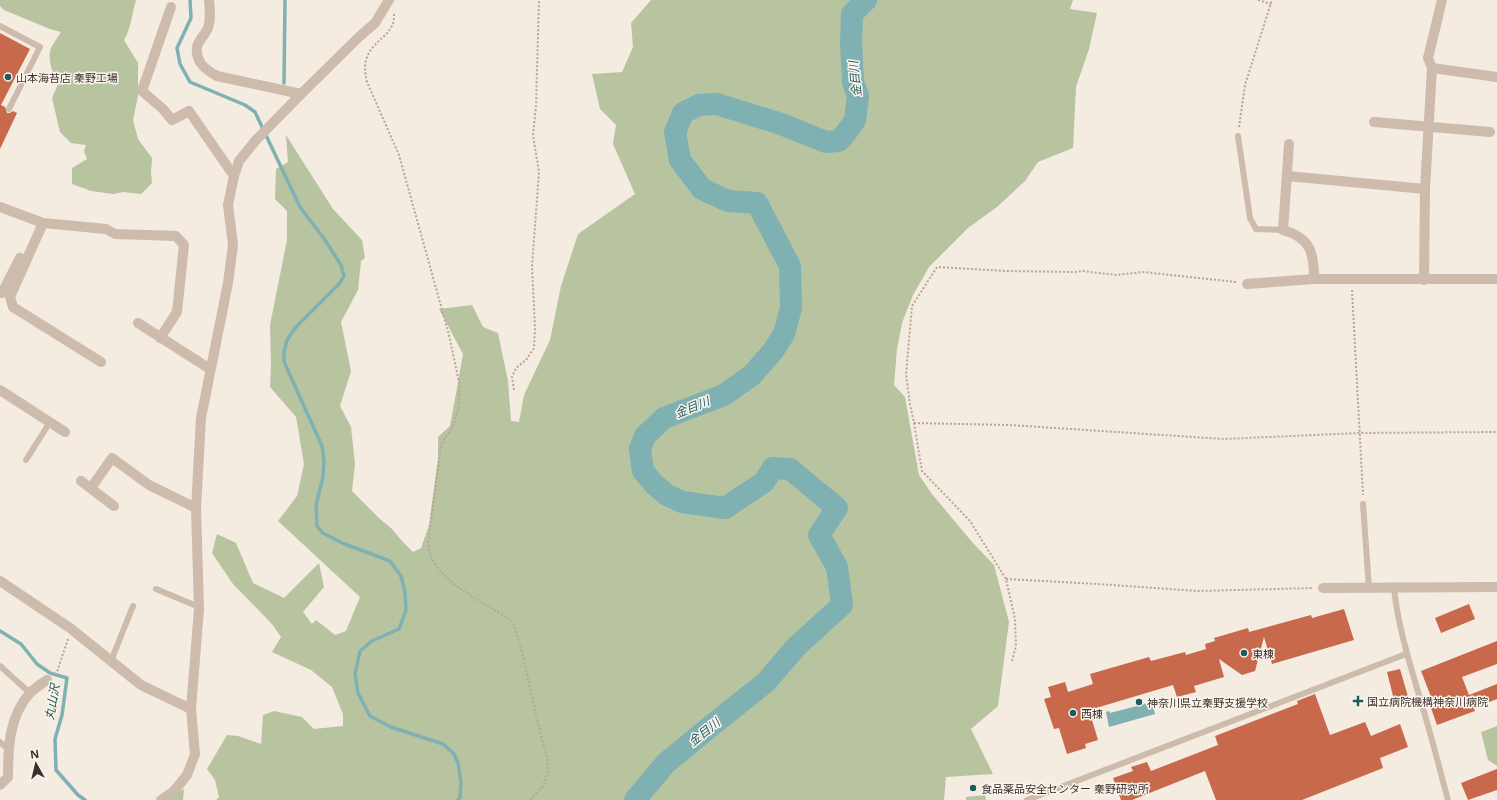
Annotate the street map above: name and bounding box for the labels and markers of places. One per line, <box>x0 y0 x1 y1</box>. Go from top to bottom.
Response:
place label: 山本海苔店 秦野工場 <box>16 70 118 85</box>
marker: 山本海苔店 秦野工場 <box>3 72 13 82</box>
place label: 東棟 <box>1252 646 1274 661</box>
marker: 東棟 <box>1239 648 1249 658</box>
place label: 国立病院機構神奈川病院 <box>1367 694 1488 709</box>
place label: 神奈川県立秦野支援学校 <box>1147 695 1268 710</box>
marker: 国立病院機構神奈川病院 <box>1352 695 1364 707</box>
marker: 神奈川県立秦野支援学校 <box>1134 697 1144 707</box>
place label: 西棟 <box>1081 706 1103 721</box>
marker: 西棟 <box>1068 708 1078 718</box>
place label: 食品薬品安全センター 秦野研究所 <box>981 781 1150 796</box>
marker: 食品薬品安全センター 秦野研究所 <box>968 783 978 793</box>

